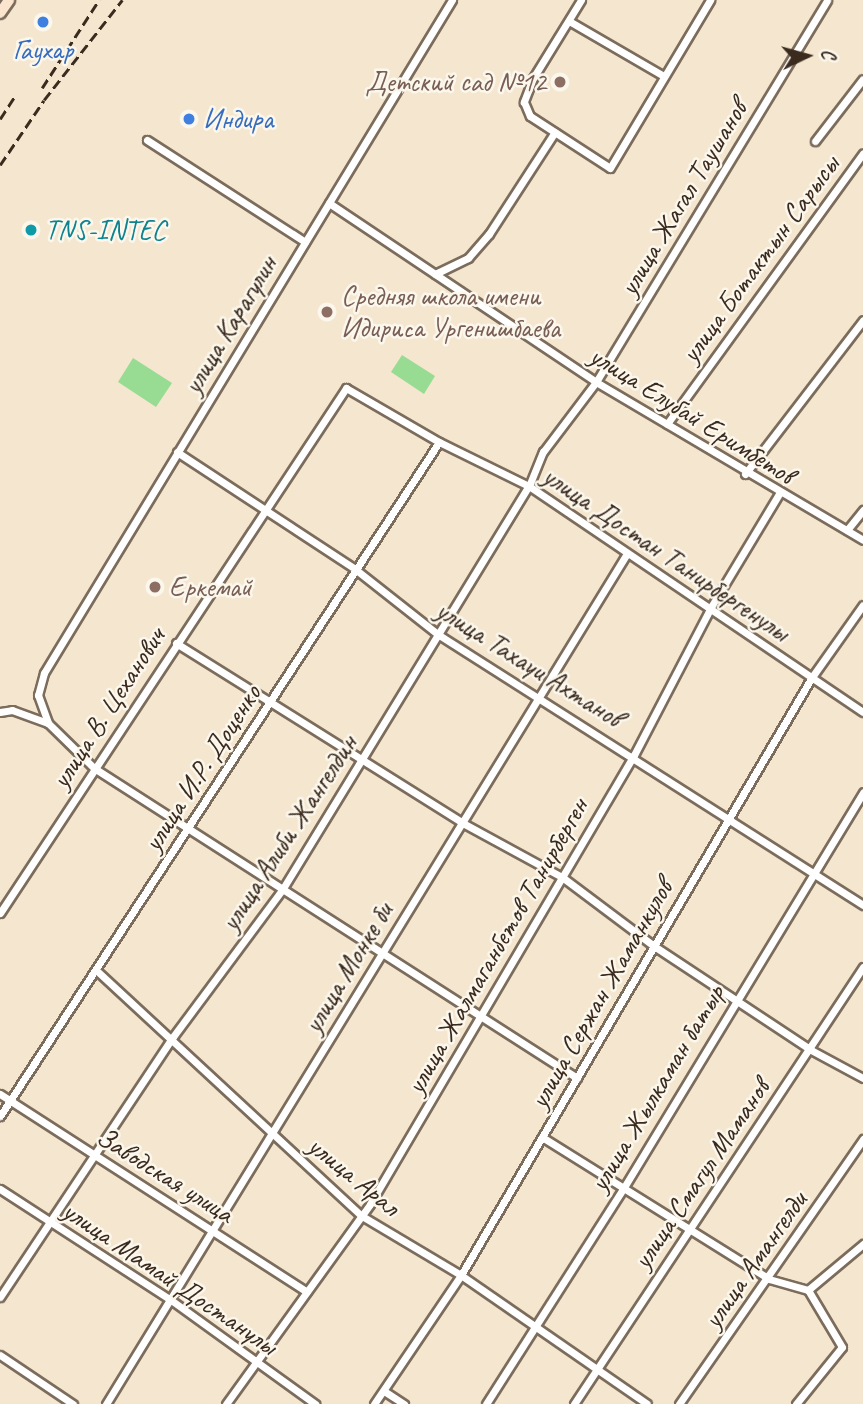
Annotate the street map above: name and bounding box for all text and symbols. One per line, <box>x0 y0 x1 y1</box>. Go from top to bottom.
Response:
marker: Гаухар <box>35 14 51 30</box>
north arrow <box>772 21 842 91</box>
place label: Гаухар <box>13 33 73 67</box>
text: С <box>816 48 840 60</box>
place label: Детский сад №12 <box>365 65 546 99</box>
marker: Детский сад №12 <box>552 74 568 90</box>
street label: улица Жагал Таушанов <box>612 95 754 301</box>
place label: Индира <box>203 102 273 136</box>
marker: Индира <box>181 111 197 127</box>
street label: улица Ботактын Сарысы <box>675 150 845 368</box>
place label: TNS-INTEC <box>45 213 165 247</box>
marker: TNS-INTEC <box>23 222 39 238</box>
street label: улица Карагулин <box>175 250 285 400</box>
place label: Средняя школа имени Идириса Ургенишбаева <box>341 279 560 345</box>
marker: Средняя школа имени Идириса Ургенишбаева <box>319 304 335 320</box>
street label: улица Елубай Еримбетов <box>584 339 800 491</box>
street label: улица Достан Танирбергенулы <box>534 458 798 650</box>
place label: Еркемай <box>169 570 252 604</box>
marker: Еркемай <box>147 579 163 595</box>
street label: улица Тахауи Ахтанов <box>429 593 629 735</box>
street label: улица В. Цеханович <box>44 621 172 795</box>
street label: улица И.Р. Доценко <box>136 679 268 857</box>
street label: улица Алиби Жангелдин <box>213 729 365 937</box>
street label: улица Жалмаганбетов Танирберген <box>399 792 595 1100</box>
street label: улица Сержан Жаманкулов <box>522 874 680 1114</box>
street label: улица Монке би <box>296 896 400 1040</box>
street label: улица Жылкаман батыр <box>581 977 733 1199</box>
street label: улица Смагул Маманов <box>625 1073 777 1275</box>
street label: Заводская улица <box>89 1119 241 1231</box>
street label: улица Арал <box>302 1129 406 1223</box>
street label: улица Амангелди <box>696 1186 814 1334</box>
street label: улица Мамай Достанулы <box>56 1194 284 1362</box>

